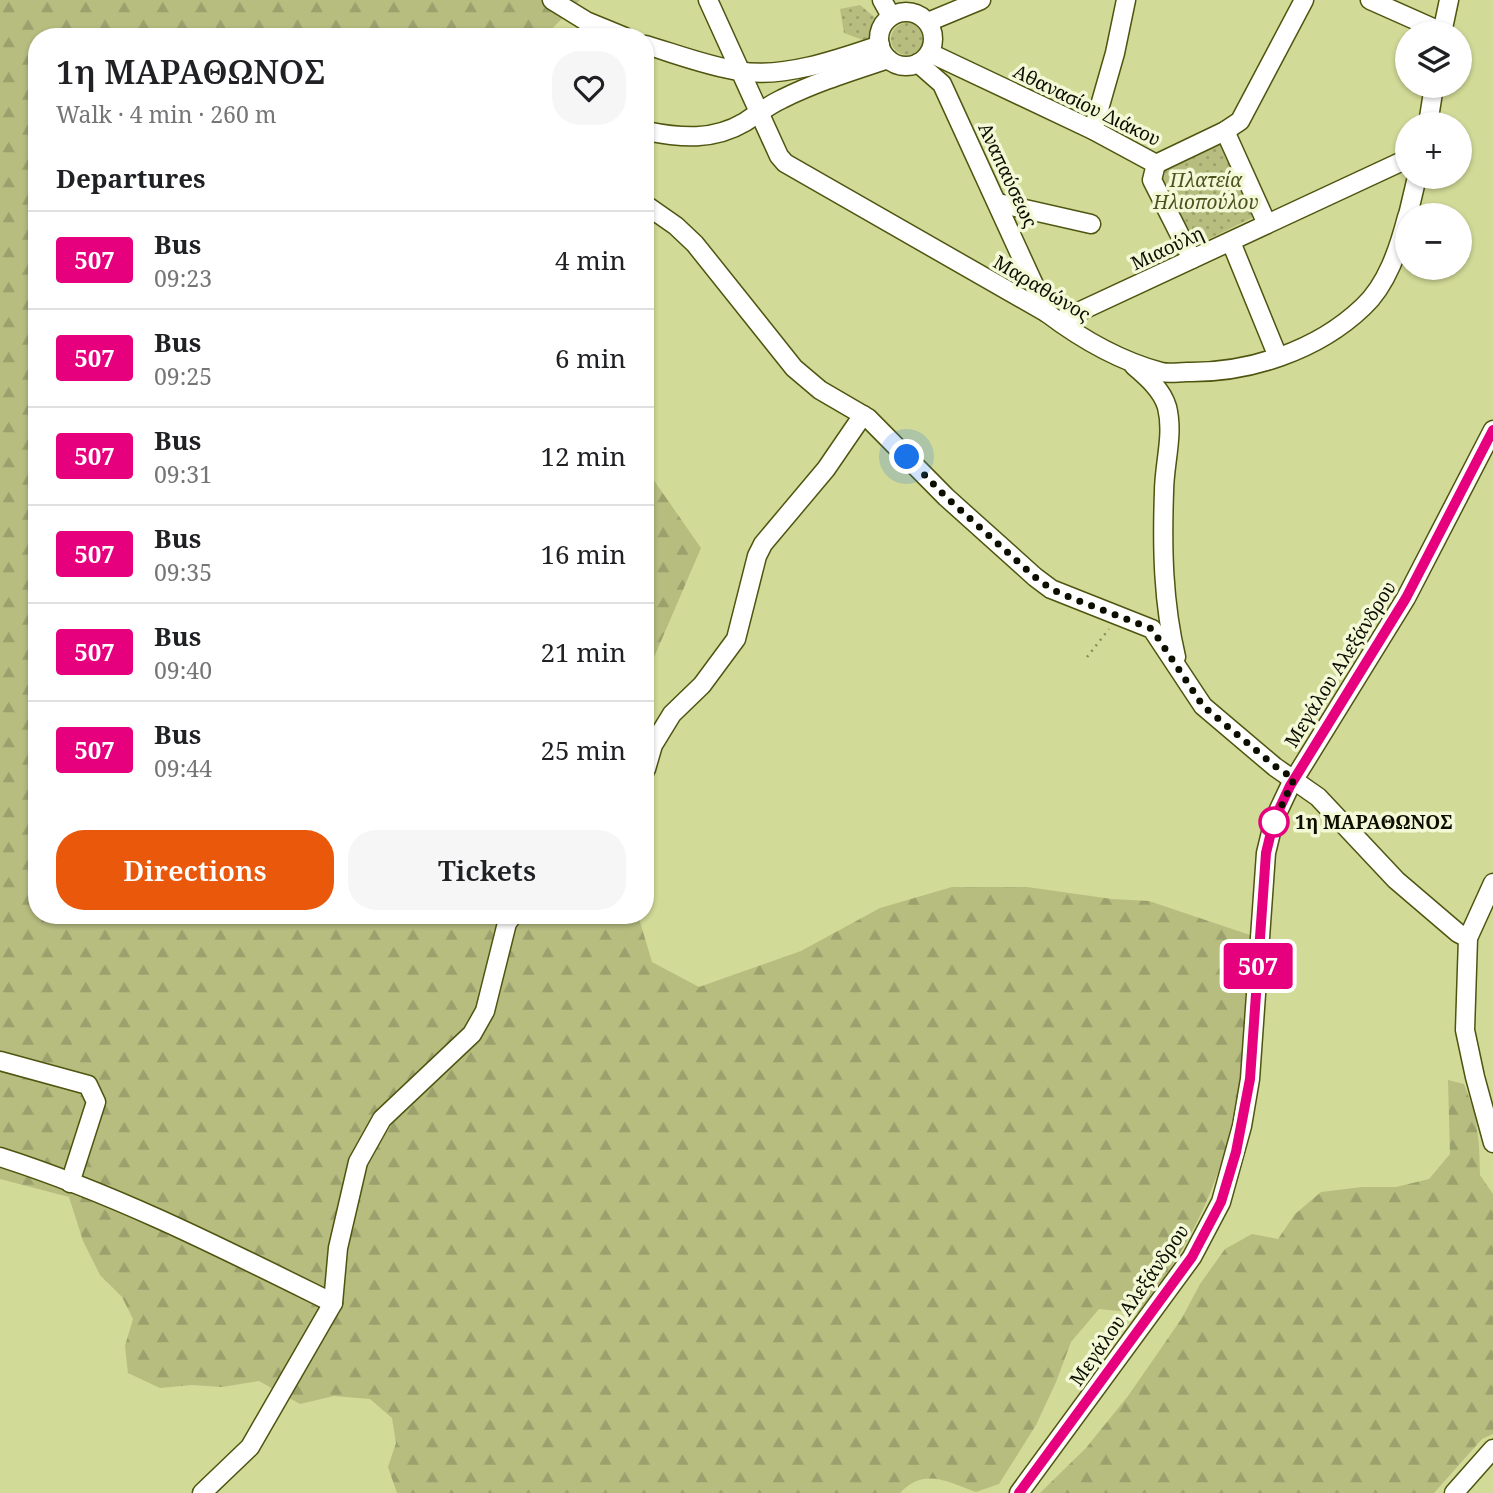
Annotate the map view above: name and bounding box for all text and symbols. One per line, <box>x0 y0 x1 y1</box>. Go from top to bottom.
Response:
map controls <box>1395 21 1472 280</box>
button: layers <box>1395 21 1472 98</box>
text: 1η ΜΑΡΑΘΩΝΟΣ <box>56 49 325 94</box>
button: heart <box>552 51 626 125</box>
street label: Αθανασίου Διάκου <box>1009 58 1165 152</box>
text: Walk · 4 min · 260 m <box>56 98 276 130</box>
button: + <box>1395 112 1472 189</box>
street label: Αναπαύσεως <box>972 118 1044 232</box>
text: Departures <box>56 160 206 196</box>
park label: Πλατεία Ηλιοπούλου <box>1152 167 1259 215</box>
button: − <box>1395 203 1472 280</box>
street label: Μιαούλη <box>1126 220 1208 276</box>
text: Bus <box>154 226 201 262</box>
text: 4 min <box>555 242 626 278</box>
text: 507 <box>74 243 115 276</box>
street label: Μαραθώνος <box>989 249 1095 327</box>
text: 09:23 <box>154 262 212 294</box>
text: Bus <box>154 324 201 360</box>
text: 6 min <box>555 340 626 376</box>
text: 507 <box>74 341 115 374</box>
text: 09:25 <box>154 360 212 392</box>
text: Bus <box>154 422 201 458</box>
text: 12 min <box>541 438 626 474</box>
text: 507 <box>74 439 115 472</box>
your location <box>889 439 924 474</box>
text: 09:31 <box>154 458 212 490</box>
text: Bus <box>154 520 201 556</box>
text: 16 min <box>541 536 626 572</box>
text: 507 <box>74 537 115 570</box>
text: 09:35 <box>154 556 212 588</box>
street label: Μεγάλου Αλεξάνδρου <box>1278 576 1402 752</box>
text: Bus <box>154 618 201 654</box>
text: 21 min <box>541 634 626 670</box>
text: 507 <box>74 635 115 668</box>
text: 09:40 <box>154 654 212 686</box>
text: Bus <box>154 716 201 752</box>
text: 25 min <box>541 732 626 768</box>
text: 507 <box>74 733 115 766</box>
text: 09:44 <box>154 752 212 784</box>
marker: 1η ΜΑΡΑΘΩΝΟΣ <box>1259 807 1289 837</box>
place label: 1η ΜΑΡΑΘΩΝΟΣ <box>1295 809 1453 835</box>
button: Directions <box>56 830 334 910</box>
button: Tickets <box>348 830 626 910</box>
line badge: 507 <box>1218 943 1298 989</box>
text: 507 <box>1238 949 1278 982</box>
street label: Μεγάλου Αλεξάνδρου <box>1063 1219 1195 1391</box>

